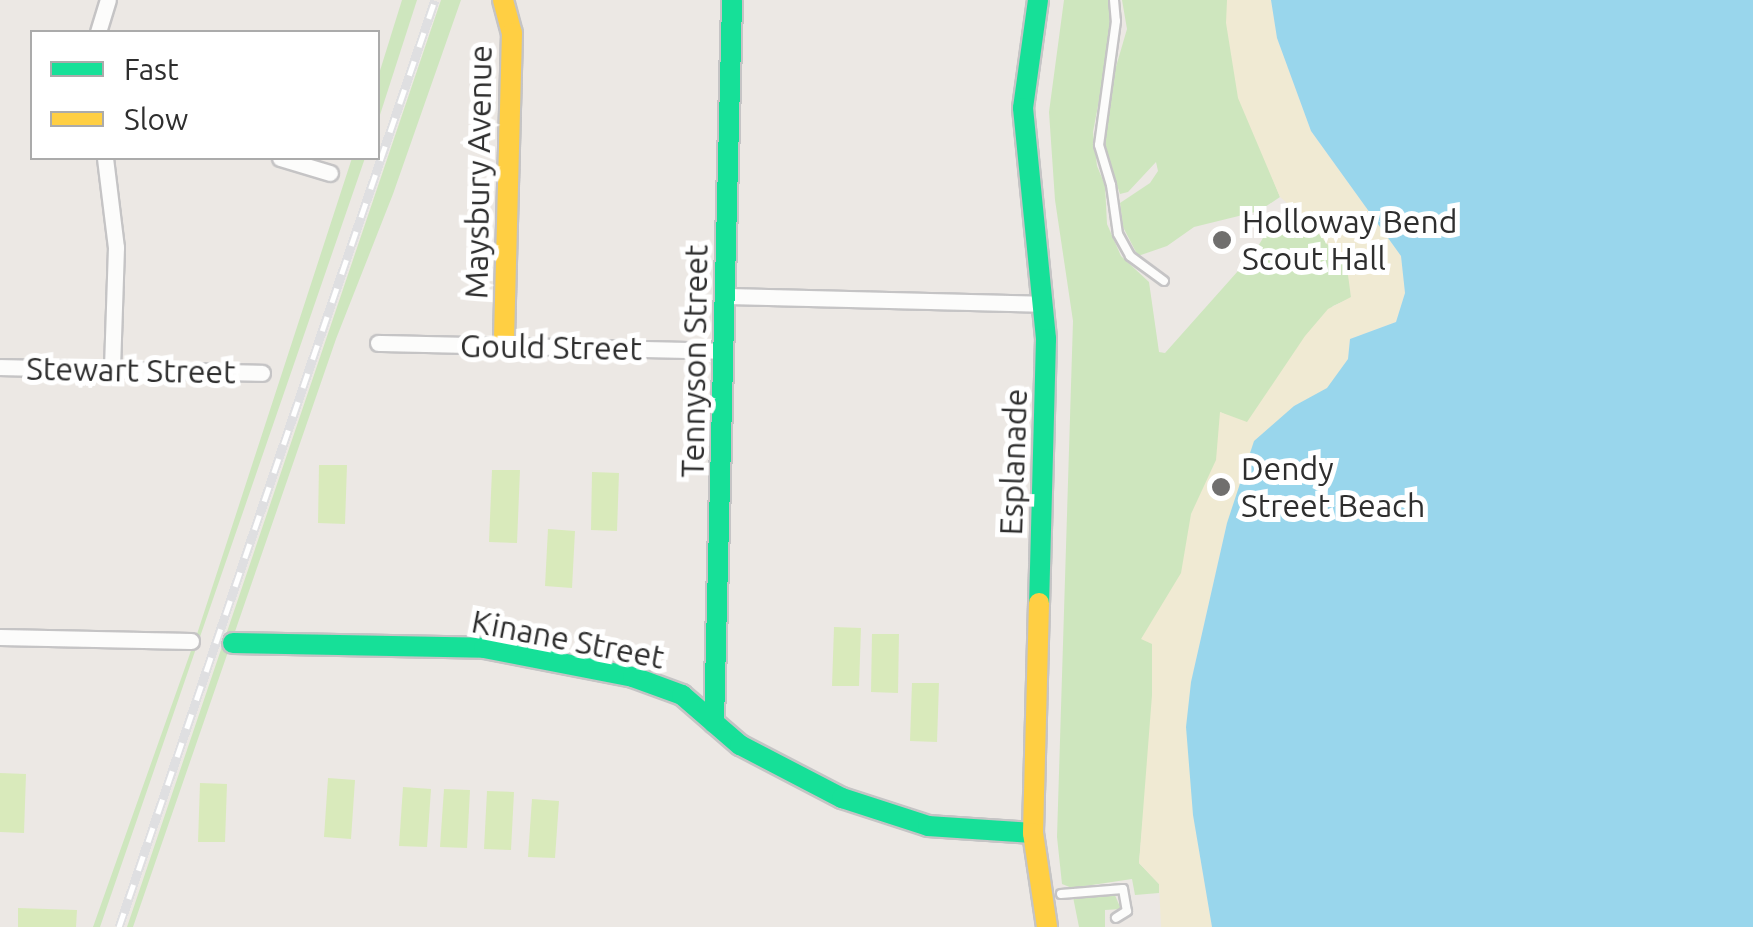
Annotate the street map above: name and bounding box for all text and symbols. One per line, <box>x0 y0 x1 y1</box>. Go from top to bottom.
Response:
legend <box>30 30 380 160</box>
street label: Maysbury Avenue <box>457 45 499 299</box>
text: Fast <box>124 52 179 86</box>
text: Slow <box>124 102 188 136</box>
place label: Holloway Bend Scout Hall <box>1242 203 1457 278</box>
marker: Holloway Bend Scout Hall <box>1211 229 1233 251</box>
street label: Tennyson Street <box>673 244 715 478</box>
street label: Gould Street <box>460 326 642 368</box>
street label: Stewart Street <box>26 349 236 391</box>
street label: Esplanade <box>991 388 1035 536</box>
place label: Dendy Street Beach <box>1241 450 1425 525</box>
marker: Dendy Street Beach <box>1210 476 1232 498</box>
street label: Kinane Street <box>469 602 667 676</box>

